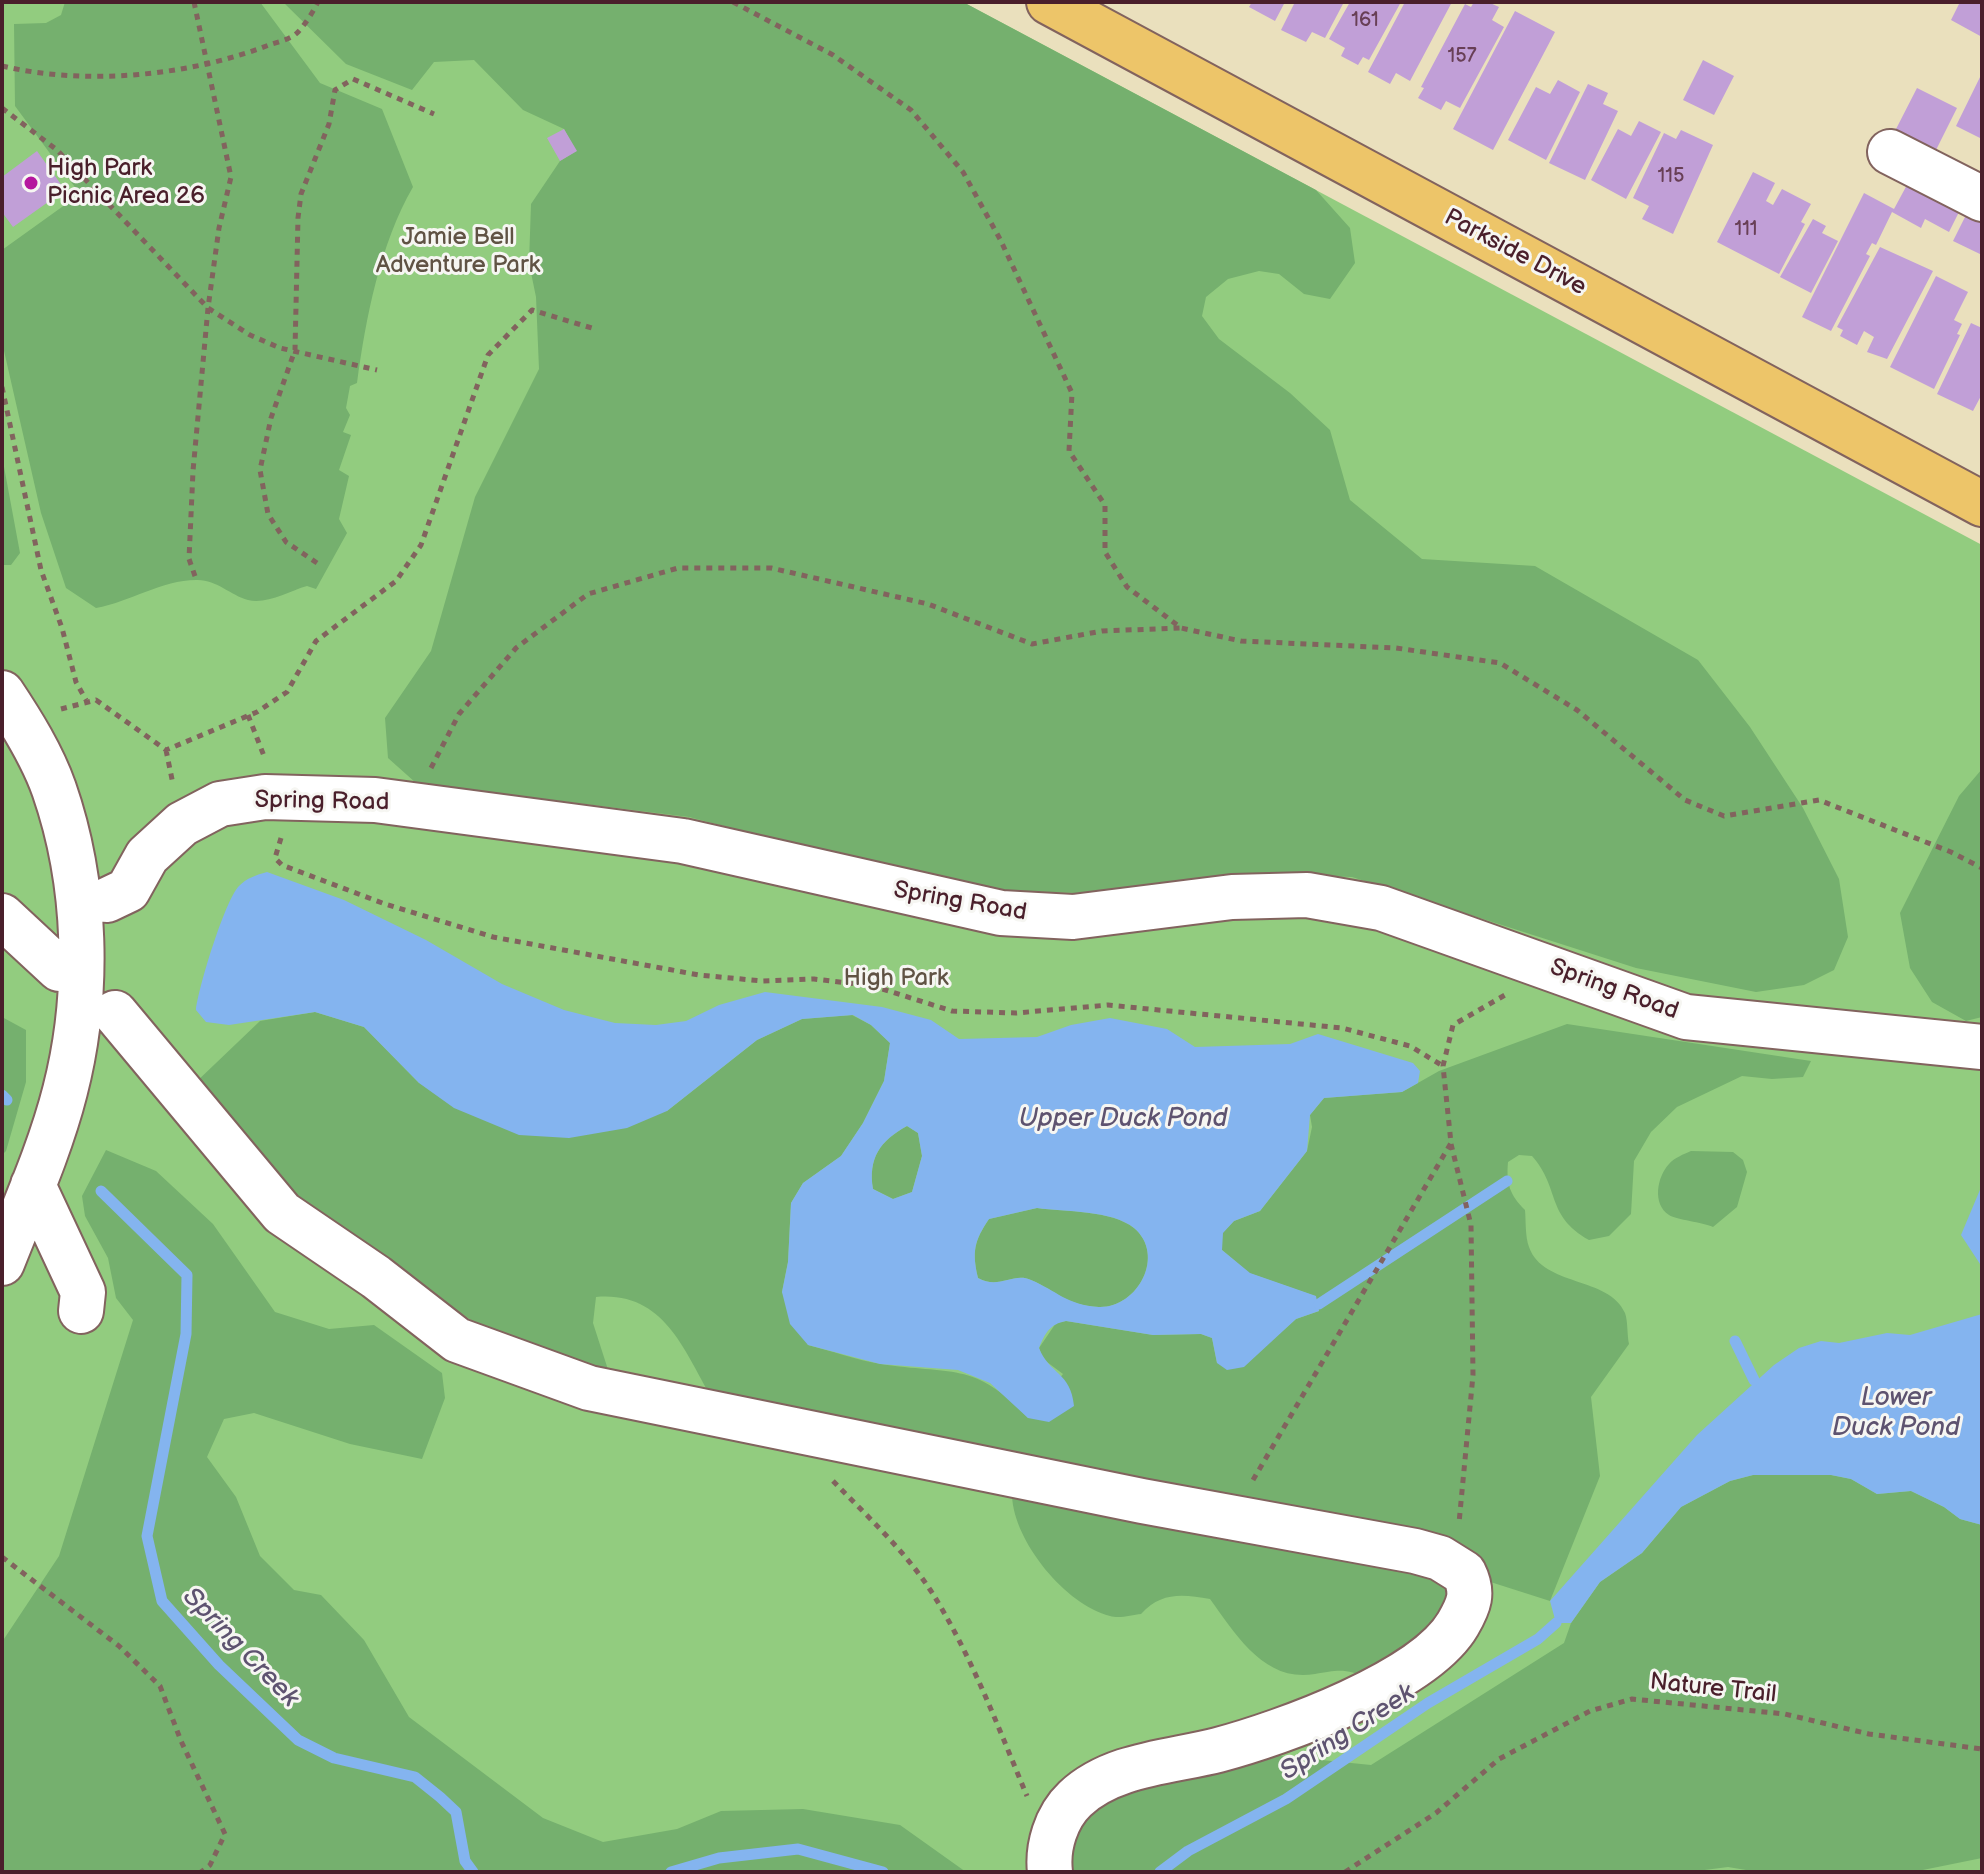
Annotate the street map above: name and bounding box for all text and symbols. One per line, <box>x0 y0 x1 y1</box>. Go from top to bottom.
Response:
house number: 161 <box>1351 9 1379 33</box>
house number: 157 <box>1447 45 1477 69</box>
place label: High Park Picnic Area 26 <box>47 155 205 211</box>
house number: 115 <box>1658 165 1684 189</box>
marker: High Park Picnic Area 26 <box>22 174 40 192</box>
street label: Parkside Drive <box>1439 204 1591 302</box>
house number: 111 <box>1734 218 1758 242</box>
park label: Jamie Bell Adventure Park <box>376 224 540 280</box>
street label: Spring Road <box>254 786 390 818</box>
street label: Spring Road <box>891 876 1029 928</box>
street label: Spring Road <box>1546 953 1682 1027</box>
park label: High Park <box>844 965 948 993</box>
water label: Upper Duck Pond <box>1019 1103 1227 1135</box>
water label: Lower Duck Pond <box>1832 1382 1960 1444</box>
water label: Spring Creek <box>175 1582 305 1714</box>
street label: Nature Trail <box>1648 1668 1778 1710</box>
water label: Spring Creek <box>1275 1678 1421 1788</box>

